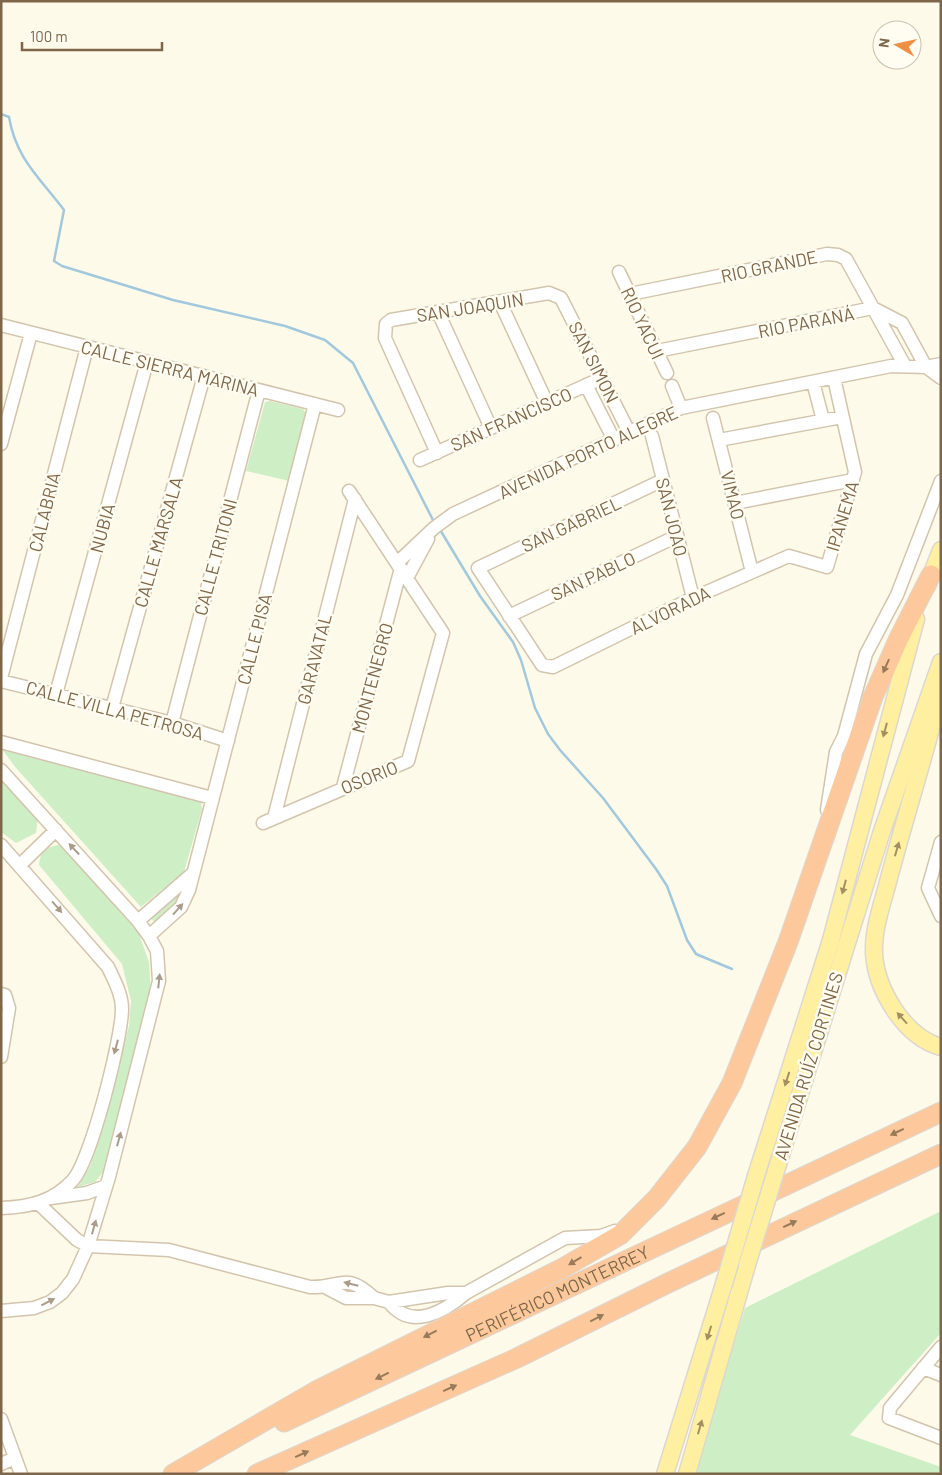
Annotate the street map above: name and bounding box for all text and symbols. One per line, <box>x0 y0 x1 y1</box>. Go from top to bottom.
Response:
scale bar <box>22 20 162 52</box>
north arrow <box>872 20 922 70</box>
text: 100 m <box>30 27 68 45</box>
text: N <box>875 37 893 49</box>
street label: RIO GRANDE <box>719 245 819 287</box>
street label: RIO YACUI <box>617 283 669 363</box>
street label: SAN JOAQUIN <box>415 288 525 326</box>
street label: RIO PARANÁ <box>756 302 856 342</box>
street label: SAN SIMON <box>564 318 624 406</box>
street label: CALLE SIERRA MARINA <box>79 335 261 401</box>
street label: SAN FRANCISCO <box>447 382 575 456</box>
street label: AVENIDA PORTO ALEGRE <box>495 401 681 503</box>
street label: VIMAO <box>716 468 750 522</box>
street label: CALABRIA <box>23 470 65 554</box>
street label: CALLE MARSALA <box>129 474 187 610</box>
street label: SAN JOAO <box>652 475 692 559</box>
street label: IPANEMA <box>821 478 863 554</box>
street label: SAN GABRIEL <box>518 491 624 557</box>
street label: CALLE TRITONI <box>189 496 241 618</box>
street label: NUBIA <box>85 501 119 555</box>
street label: SAN PABLO <box>547 547 639 605</box>
street label: ALVORADA <box>626 581 714 639</box>
street label: CALLE PISA <box>232 591 276 687</box>
street label: GARAVATAL <box>292 611 336 707</box>
street label: MONTENEGRO <box>347 620 397 736</box>
one-way arrow <box>882 659 890 673</box>
street label: CALLE VILLA PETROSA <box>24 676 206 744</box>
one-way arrow <box>881 722 889 737</box>
street label: OSORIO <box>337 756 401 798</box>
one-way arrow <box>893 841 901 856</box>
one-way arrow <box>68 843 80 855</box>
one-way arrow <box>840 880 848 895</box>
one-way arrow <box>51 901 62 914</box>
one-way arrow <box>173 903 184 916</box>
street label: AVENIDA RUÍZ CORTINES <box>769 969 847 1163</box>
one-way arrow <box>155 973 163 989</box>
one-way arrow <box>896 1013 908 1025</box>
one-way arrow <box>112 1040 120 1055</box>
one-way arrow <box>783 1072 791 1087</box>
one-way arrow <box>890 1129 904 1137</box>
one-way arrow <box>115 1131 123 1146</box>
one-way arrow <box>711 1212 725 1220</box>
one-way arrow <box>91 1219 99 1234</box>
one-way arrow <box>783 1220 797 1228</box>
street label: PERIFÉRICO MONTERREY <box>462 1240 652 1346</box>
one-way arrow <box>568 1257 581 1266</box>
one-way arrow <box>343 1280 359 1288</box>
one-way arrow <box>41 1298 55 1306</box>
one-way arrow <box>590 1314 604 1322</box>
one-way arrow <box>704 1326 712 1341</box>
one-way arrow <box>422 1330 437 1339</box>
one-way arrow <box>374 1372 389 1381</box>
one-way arrow <box>443 1383 457 1391</box>
one-way arrow <box>697 1419 705 1434</box>
one-way arrow <box>295 1449 309 1457</box>

